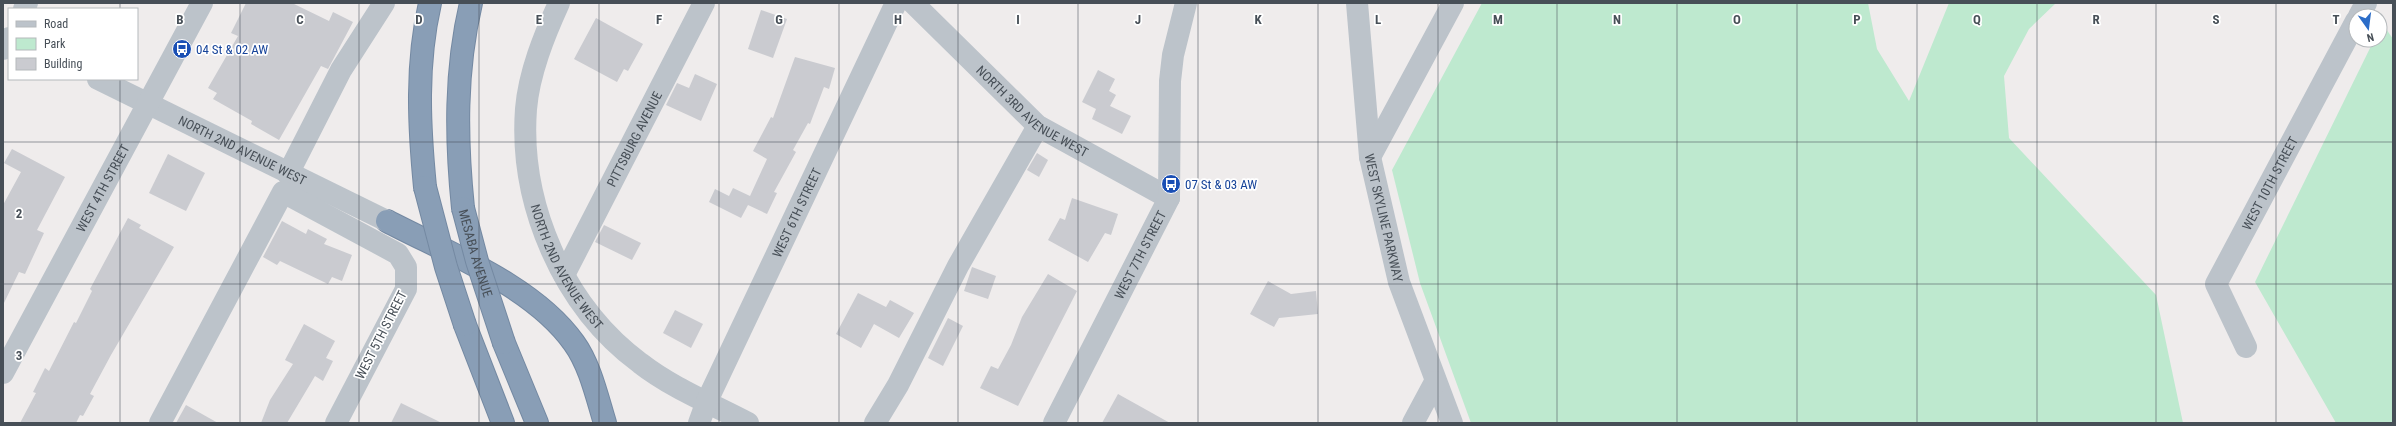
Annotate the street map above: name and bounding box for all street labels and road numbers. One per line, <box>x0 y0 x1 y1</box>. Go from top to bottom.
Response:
street label: NORTH 3RD AVENUE WEST <box>974 62 1091 160</box>
street label: PITTSBURG AVENUE <box>603 89 665 189</box>
street label: NORTH 2ND AVENUE WEST <box>176 112 309 188</box>
street label: WEST 10TH STREET <box>2239 134 2301 232</box>
street label: WEST 4TH STREET <box>73 142 132 234</box>
street label: WEST SKYLINE PARKWAY <box>1362 152 1406 284</box>
street label: WEST 6TH STREET <box>769 165 824 260</box>
street label: NORTH 2ND AVENUE WEST <box>528 202 607 332</box>
street label: MESABA AVENUE <box>456 208 496 299</box>
street label: WEST 7TH STREET <box>1111 208 1169 301</box>
street label: WEST 5TH STREET <box>352 288 410 382</box>

